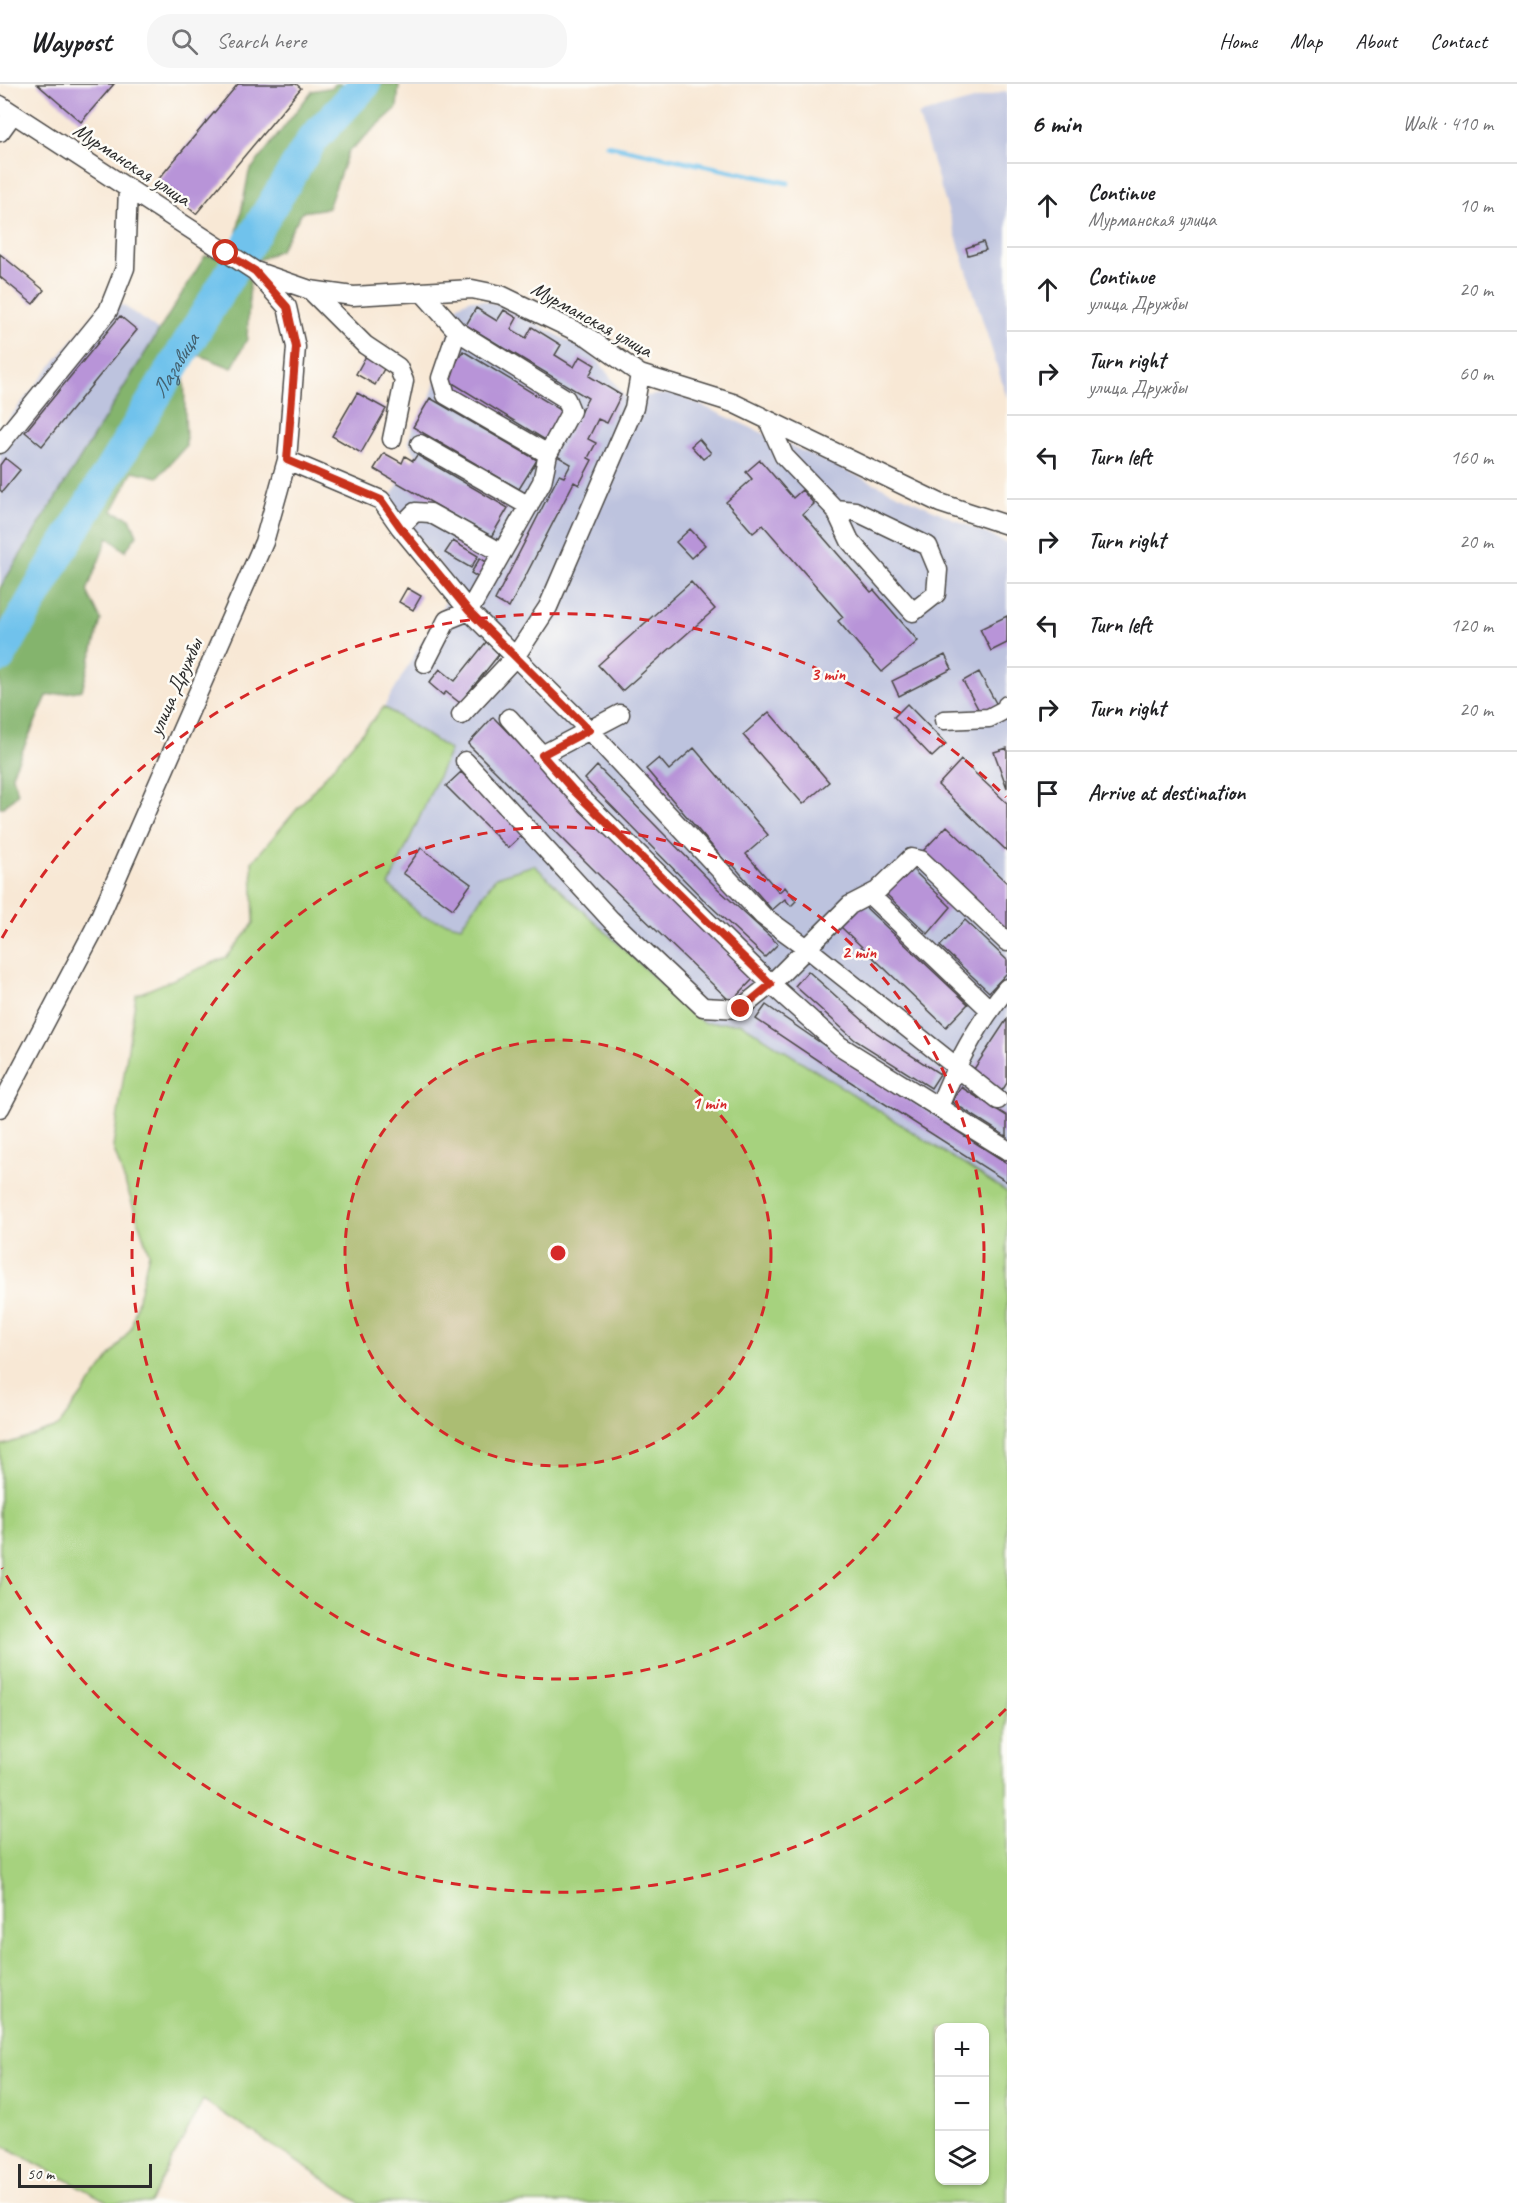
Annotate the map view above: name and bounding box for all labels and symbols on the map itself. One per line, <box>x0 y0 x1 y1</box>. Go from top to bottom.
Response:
street label: Мурманская улица <box>69 116 197 213</box>
route start <box>212 239 238 265</box>
street label: Мурманская улица <box>527 275 659 364</box>
water label: Лазавица <box>145 326 207 403</box>
street label: улица Дружбы <box>141 633 209 741</box>
text: 3 min <box>811 663 846 685</box>
text: 2 min <box>842 941 877 963</box>
route end <box>727 995 753 1021</box>
text: 1 min <box>692 1092 727 1114</box>
centre of rings <box>548 1243 568 1263</box>
scale bar <box>18 2161 152 2188</box>

